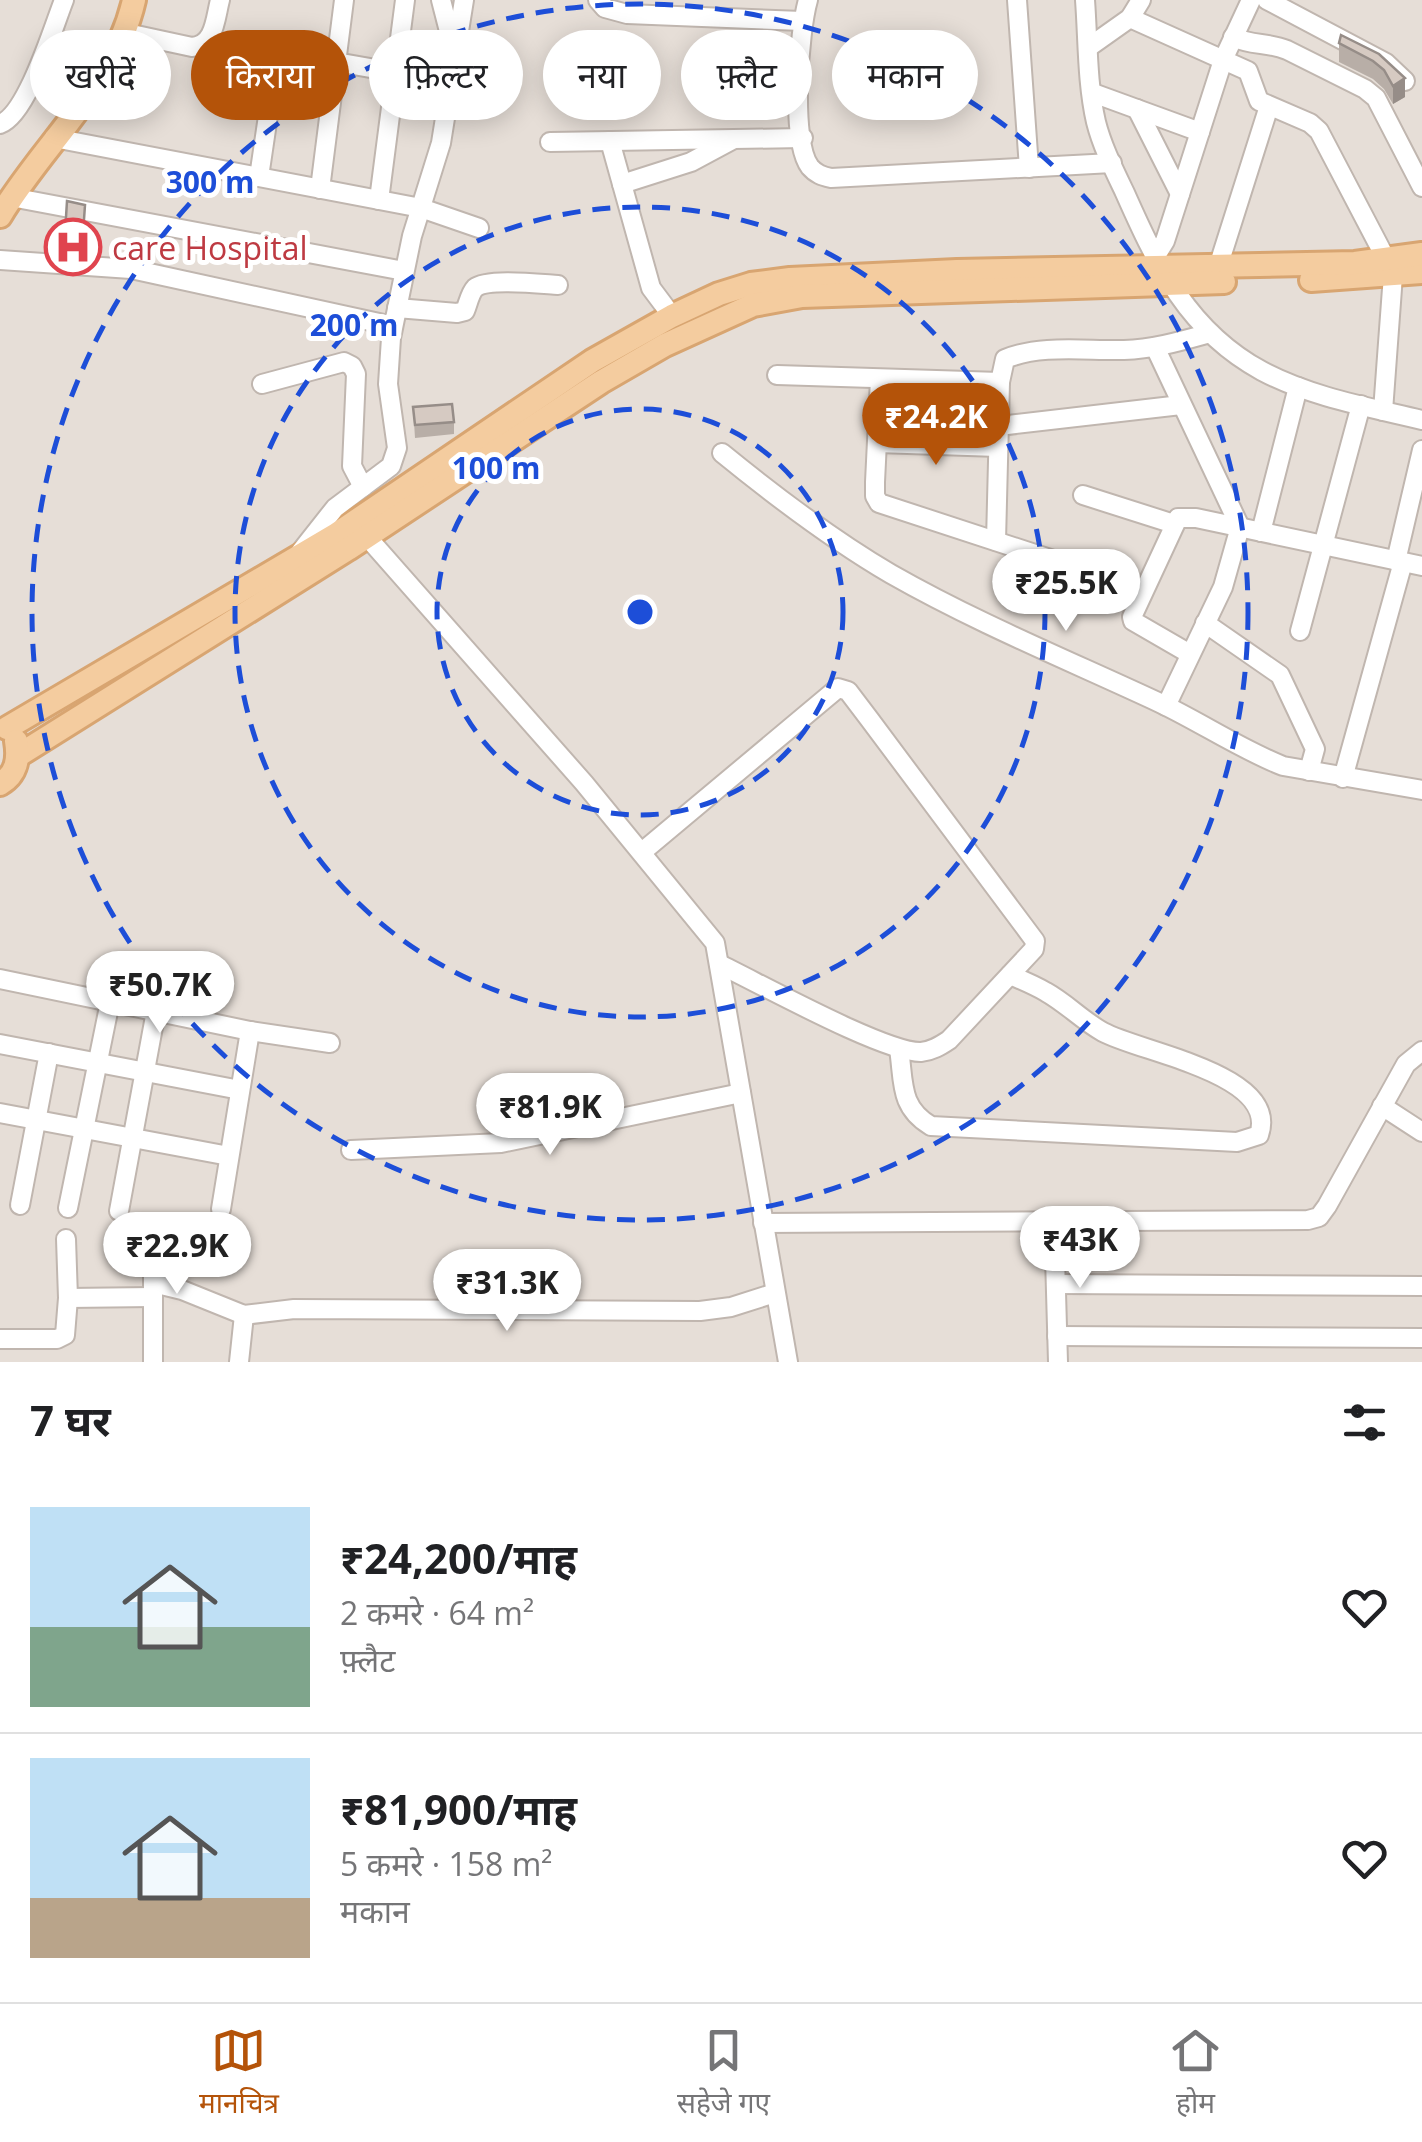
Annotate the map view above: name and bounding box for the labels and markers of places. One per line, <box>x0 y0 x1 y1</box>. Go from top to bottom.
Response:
hospital icon: care Hospital <box>43 217 103 277</box>
place label: care Hospital <box>112 226 307 269</box>
pin: ₹24.2K <box>855 383 1017 468</box>
pin: ₹25.5K <box>985 549 1147 634</box>
centre of rings <box>622 594 658 630</box>
pin: ₹50.7K <box>79 951 241 1036</box>
pin: ₹81.9K <box>469 1073 631 1158</box>
pin: ₹43K <box>1021 1206 1139 1291</box>
pin: ₹22.9K <box>96 1212 258 1297</box>
pin: ₹31.3K <box>426 1249 588 1334</box>

